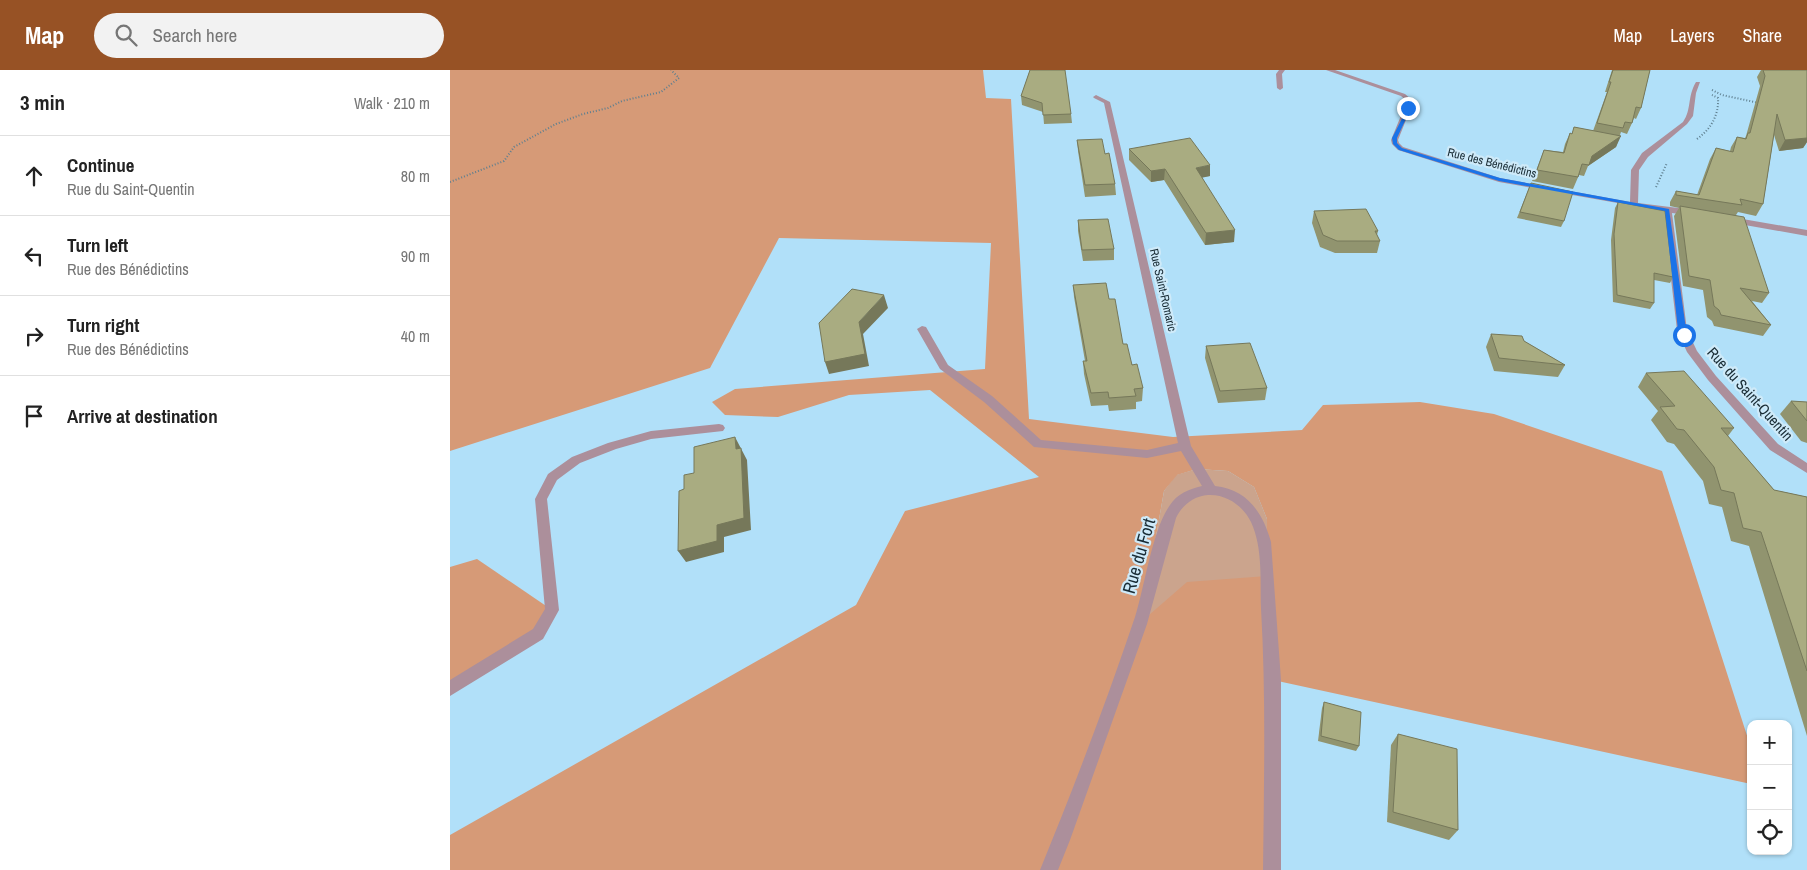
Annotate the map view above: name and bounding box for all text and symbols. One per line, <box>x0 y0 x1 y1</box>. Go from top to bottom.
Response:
search box <box>94 13 444 58</box>
text: Map <box>25 19 64 51</box>
icon: search <box>112 21 140 49</box>
text: Search here <box>152 22 237 48</box>
text: Map <box>1614 23 1642 48</box>
text: Layers <box>1670 23 1715 48</box>
text: Share <box>1743 23 1782 48</box>
text: 3 min <box>20 88 65 117</box>
text: Walk · 210 m <box>354 92 430 114</box>
route end <box>1397 97 1420 120</box>
street label: Rue des Bénédictins <box>1446 144 1538 182</box>
text: Continue <box>67 152 135 178</box>
icon: ahead <box>20 162 48 190</box>
text: 80 m <box>401 165 430 187</box>
text: Rue du Saint-Quentin <box>67 178 195 200</box>
text: Turn left <box>67 232 128 258</box>
icon: left <box>20 242 48 270</box>
text: 90 m <box>401 245 430 267</box>
street label: Rue Saint-Romaric <box>1146 247 1180 333</box>
text: Rue des Bénédictins <box>67 258 189 280</box>
text: Turn right <box>67 312 139 338</box>
icon: right <box>20 322 48 350</box>
route start <box>1673 324 1696 347</box>
text: 40 m <box>401 325 430 347</box>
text: Rue des Bénédictins <box>67 338 189 360</box>
street label: Rue du Saint-Quentin <box>1703 342 1798 445</box>
icon: arrive <box>20 402 48 430</box>
text: Arrive at destination <box>67 403 218 429</box>
street label: Rue du Fort <box>1116 515 1161 596</box>
map controls <box>1747 720 1792 855</box>
button: + <box>1747 720 1792 765</box>
button: − <box>1747 765 1792 810</box>
button: locate <box>1747 810 1792 855</box>

